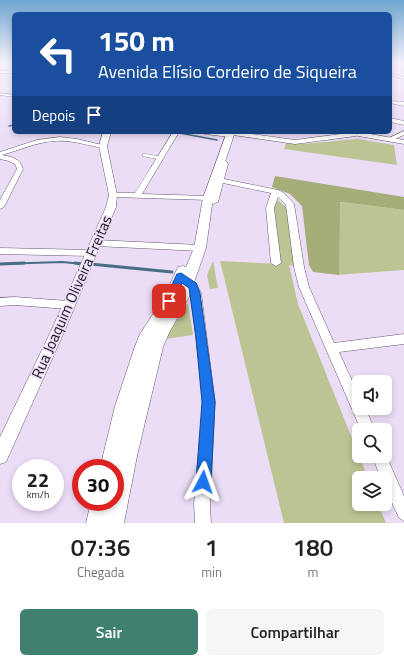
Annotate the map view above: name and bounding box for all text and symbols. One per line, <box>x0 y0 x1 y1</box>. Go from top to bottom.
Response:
text: 150 m <box>98 19 175 62</box>
icon: left <box>32 28 84 80</box>
text: Avenida Elísio Cordeiro de Siqueira <box>98 58 357 85</box>
text: Depois <box>32 104 75 127</box>
icon: arrive <box>83 104 105 126</box>
street label: Rua Joaquim Oliveira Freitas <box>25 211 118 382</box>
pin <box>152 284 186 318</box>
icon: arrive <box>158 290 180 312</box>
map controls <box>352 375 392 511</box>
button: sound <box>352 375 392 415</box>
button: search <box>352 423 392 463</box>
speed limit sign: 30 <box>72 459 124 511</box>
position arrow <box>182 461 224 503</box>
text: 22 <box>27 464 49 495</box>
button: layers <box>352 471 392 511</box>
text: km/h <box>27 487 49 502</box>
text: 07:36 <box>71 529 130 565</box>
text: 1 <box>205 529 218 565</box>
text: 180 <box>293 529 333 565</box>
text: Chegada <box>77 562 124 582</box>
text: min <box>201 562 222 582</box>
text: m <box>308 562 318 582</box>
button: Sair <box>20 609 198 655</box>
button: Compartilhar <box>206 609 384 655</box>

